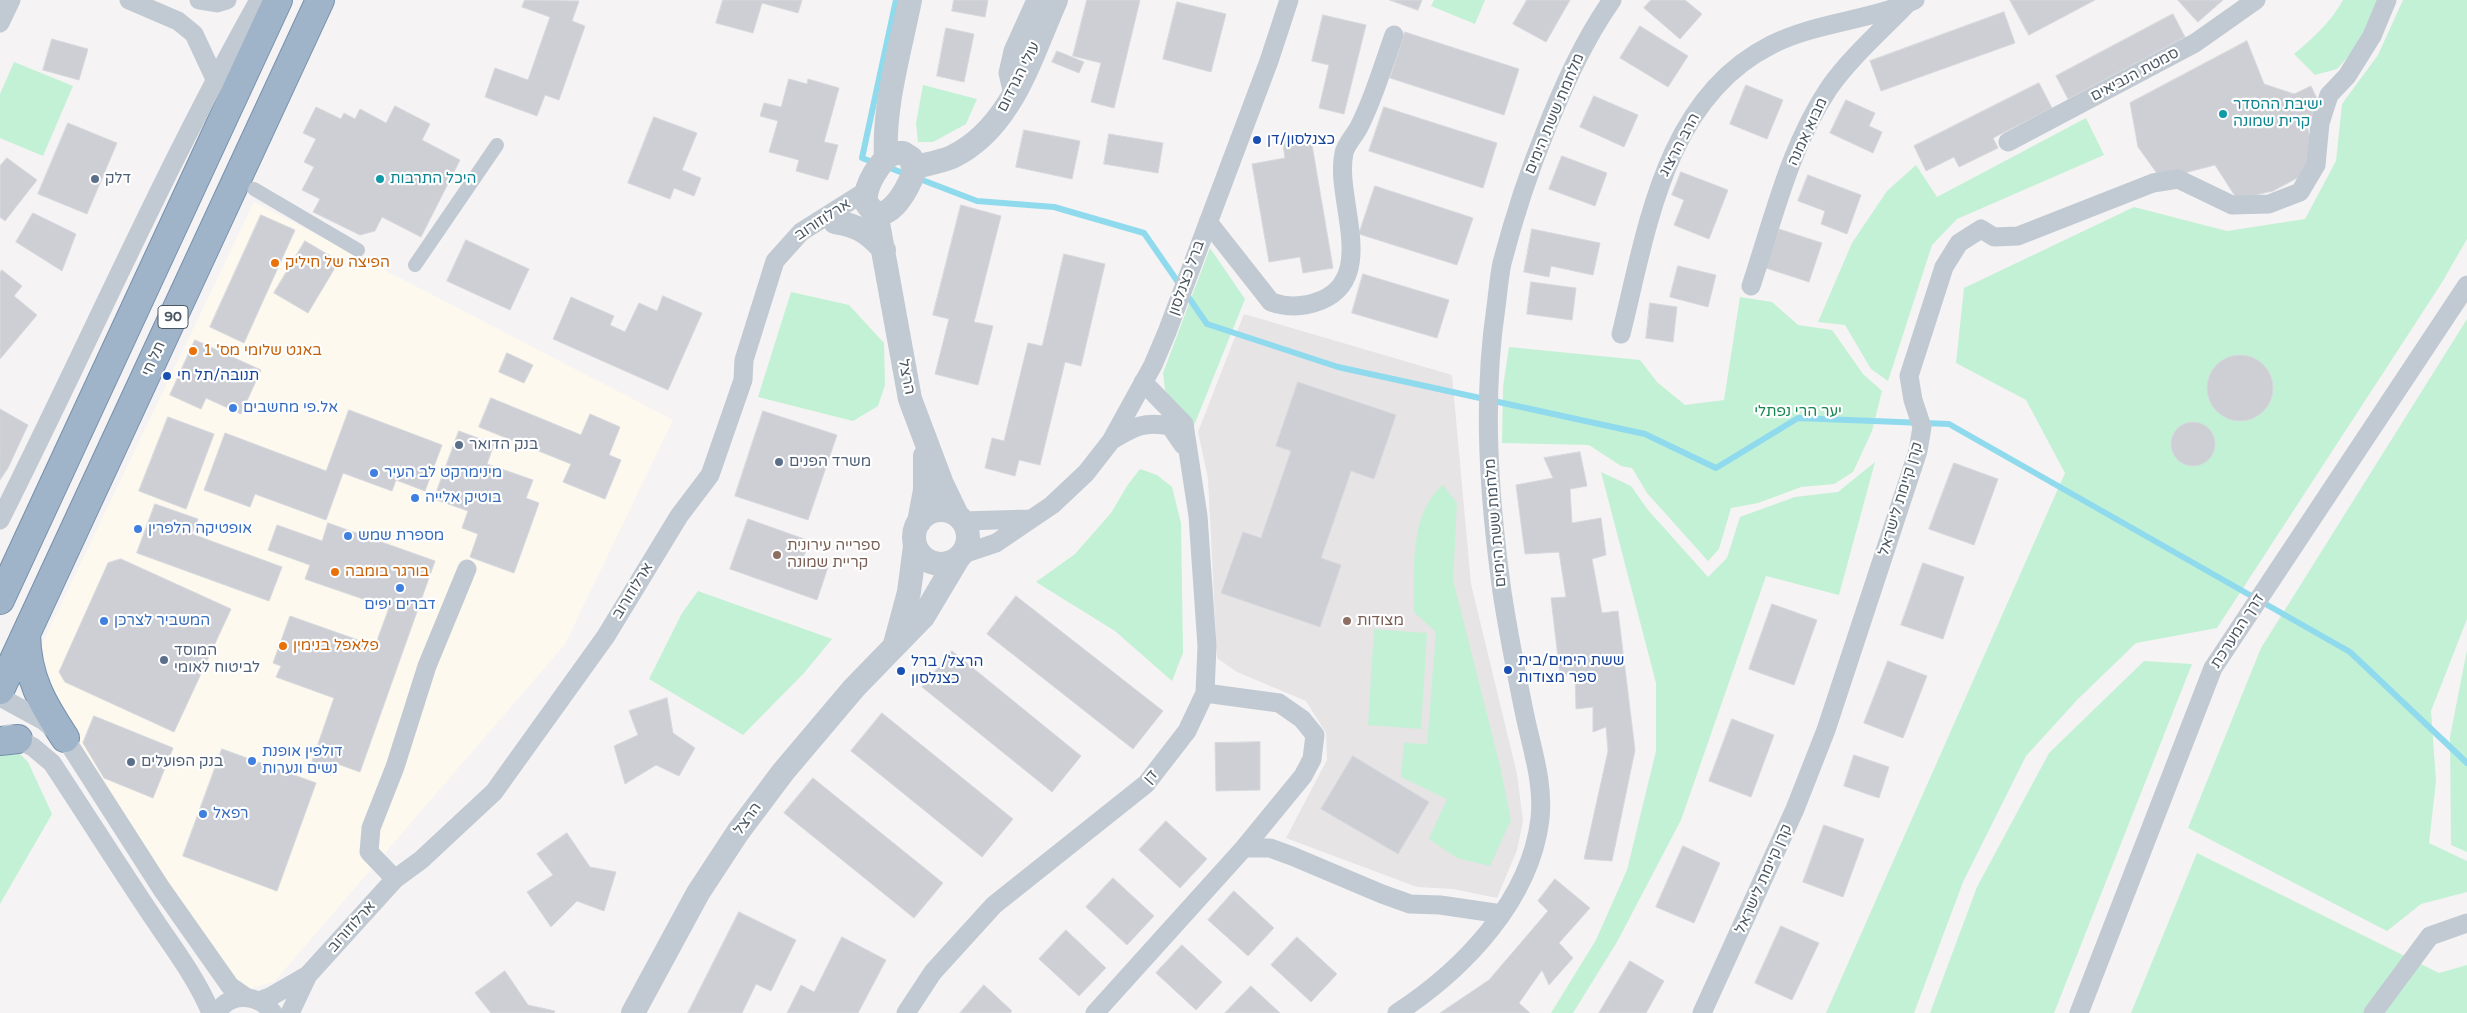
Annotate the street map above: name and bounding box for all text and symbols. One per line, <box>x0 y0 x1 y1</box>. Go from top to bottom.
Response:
street label: עולי הגרדום <box>994 39 1044 115</box>
street label: סמטת הנביאים <box>2088 44 2182 106</box>
street label: מלחמת ששת הימים <box>1521 51 1589 177</box>
street label: מבוא אמנה <box>1784 95 1832 169</box>
place label: ישיבת ההסדר קרית שמונה <box>2233 96 2323 131</box>
marker: ישיבת ההסדר קרית שמונה <box>2217 108 2229 120</box>
street label: הרב הרצוג <box>1656 110 1704 180</box>
place label: כצנלסון/דן <box>1267 131 1335 149</box>
marker: כצנלסון/דן <box>1251 134 1263 146</box>
place label: דלק <box>105 170 131 188</box>
place label: היכל התרבות <box>390 170 476 188</box>
marker: דלק <box>89 173 101 185</box>
marker: היכל התרבות <box>374 173 386 185</box>
street label: ארלוזורוב <box>792 195 854 245</box>
street label: ברל כצנלסון <box>1165 238 1209 318</box>
place label: הפיצה של חיליק <box>285 254 390 272</box>
marker: הפיצה של חיליק <box>269 257 281 269</box>
road number: 90 <box>158 306 188 328</box>
street label: תל חי <box>138 339 170 379</box>
place label: באגט שלומי מס' 1 <box>203 342 322 360</box>
marker: באגט שלומי מס' 1 <box>187 345 199 357</box>
street label: הרצל <box>894 358 918 396</box>
place label: תנובה/תל חי <box>177 367 259 385</box>
marker: תנובה/תל חי <box>161 370 173 382</box>
place label: אל.פי מחשבים <box>243 399 338 417</box>
marker: אל.פי מחשבים <box>227 402 239 414</box>
park label: יער הרי נפתלי <box>1754 403 1842 421</box>
place label: בנק הדואר <box>469 436 538 454</box>
marker: בנק הדואר <box>453 439 465 451</box>
street label: קרן קיימת לישראל <box>1875 440 1927 558</box>
place label: משרד הפנים <box>789 453 871 471</box>
marker: משרד הפנים <box>773 456 785 468</box>
street label: מלחמת ששת הימים <box>1481 458 1511 588</box>
place label: מינימרקט לב העיר <box>384 464 502 482</box>
marker: מינימרקט לב העיר <box>368 467 380 479</box>
place label: בוטיק אלייה <box>425 489 502 507</box>
marker: בוטיק אלייה <box>409 492 421 504</box>
place label: אופטיקה הלפרין <box>148 520 252 538</box>
marker: אופטיקה הלפרין <box>132 523 144 535</box>
place label: מספרת שמש <box>358 527 444 545</box>
marker: מספרת שמש <box>342 530 354 542</box>
place label: ספרייה עירונית קריית שמונה <box>787 537 880 572</box>
marker: ספרייה עירונית קריית שמונה <box>771 549 783 561</box>
street label: ארלוזורוב <box>609 560 657 622</box>
place label: בורגר בומבה <box>345 563 429 581</box>
marker: בורגר בומבה <box>329 566 341 578</box>
marker: דברים יפים <box>394 582 406 594</box>
street label: דרך המערכת <box>2207 590 2269 672</box>
place label: דברים יפים <box>364 596 436 614</box>
place label: המשביר לצרכן <box>114 612 210 630</box>
place label: מצודות <box>1357 612 1404 630</box>
marker: המשביר לצרכן <box>98 615 110 627</box>
marker: מצודות <box>1341 615 1353 627</box>
place label: פלאפל בנימין <box>293 637 379 655</box>
marker: פלאפל בנימין <box>277 640 289 652</box>
place label: המוסד לביטוח לאומי <box>174 642 260 677</box>
place label: ששת הימים/בית ספר מצודות <box>1518 652 1624 687</box>
place label: הרצל/ ברל כצנלסון <box>911 653 983 688</box>
marker: המוסד לביטוח לאומי <box>158 654 170 666</box>
marker: ששת הימים/בית ספר מצודות <box>1502 664 1514 676</box>
marker: הרצל/ ברל כצנלסון <box>895 665 907 677</box>
place label: דולפין אופנת נשים ונערות <box>262 743 343 778</box>
place label: בנק הפועלים <box>141 753 223 771</box>
marker: דולפין אופנת נשים ונערות <box>246 755 258 767</box>
marker: בנק הפועלים <box>125 756 137 768</box>
street label: דן <box>1140 766 1162 788</box>
street label: הרצל <box>730 799 766 839</box>
place label: רפאל <box>213 805 249 823</box>
marker: רפאל <box>197 808 209 820</box>
street label: קרן קיימת לישראל <box>1732 821 1796 937</box>
street label: ארלוזורוב <box>324 898 380 956</box>

